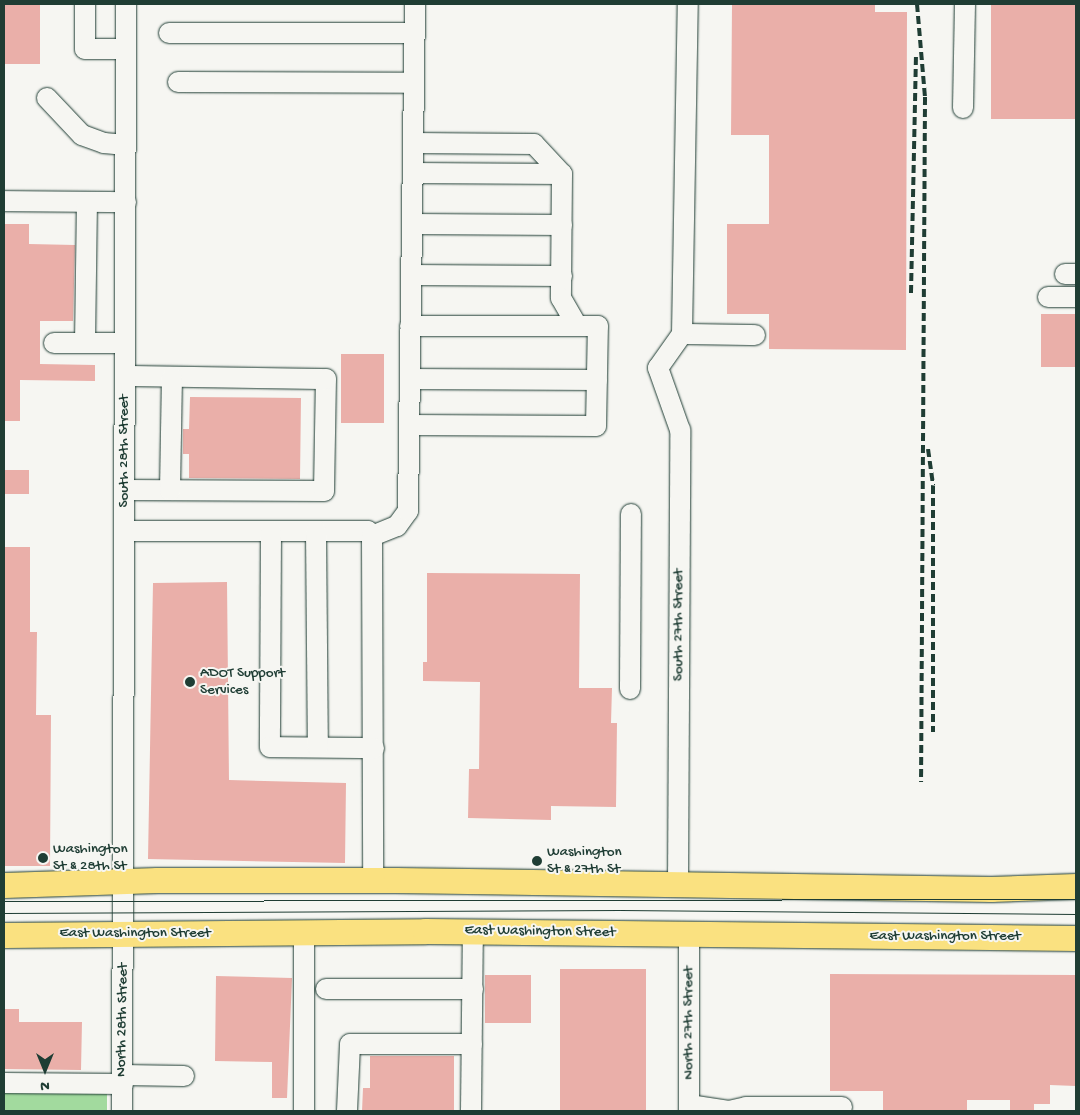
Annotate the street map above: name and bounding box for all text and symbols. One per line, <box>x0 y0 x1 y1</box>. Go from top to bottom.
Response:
street label: South 28th Street <box>116 395 134 507</box>
street label: South 27th Street <box>670 569 688 681</box>
place label: ADOT Support Services <box>200 664 285 699</box>
marker: ADOT Support Services <box>184 676 196 688</box>
place label: Washington St & 28th St <box>53 840 128 875</box>
place label: Washington St & 27th St <box>547 843 622 878</box>
marker: Washington St & 28th St <box>37 852 49 864</box>
marker: Washington St & 27th St <box>531 855 543 867</box>
street label: East Washington Street <box>464 922 616 942</box>
street label: East Washington Street <box>59 925 211 943</box>
street label: East Washington Street <box>869 928 1021 946</box>
street label: North 28th Street <box>113 963 133 1077</box>
street label: North 27th Street <box>680 966 698 1080</box>
north arrow <box>20 1045 70 1095</box>
text: N <box>40 1077 50 1094</box>

